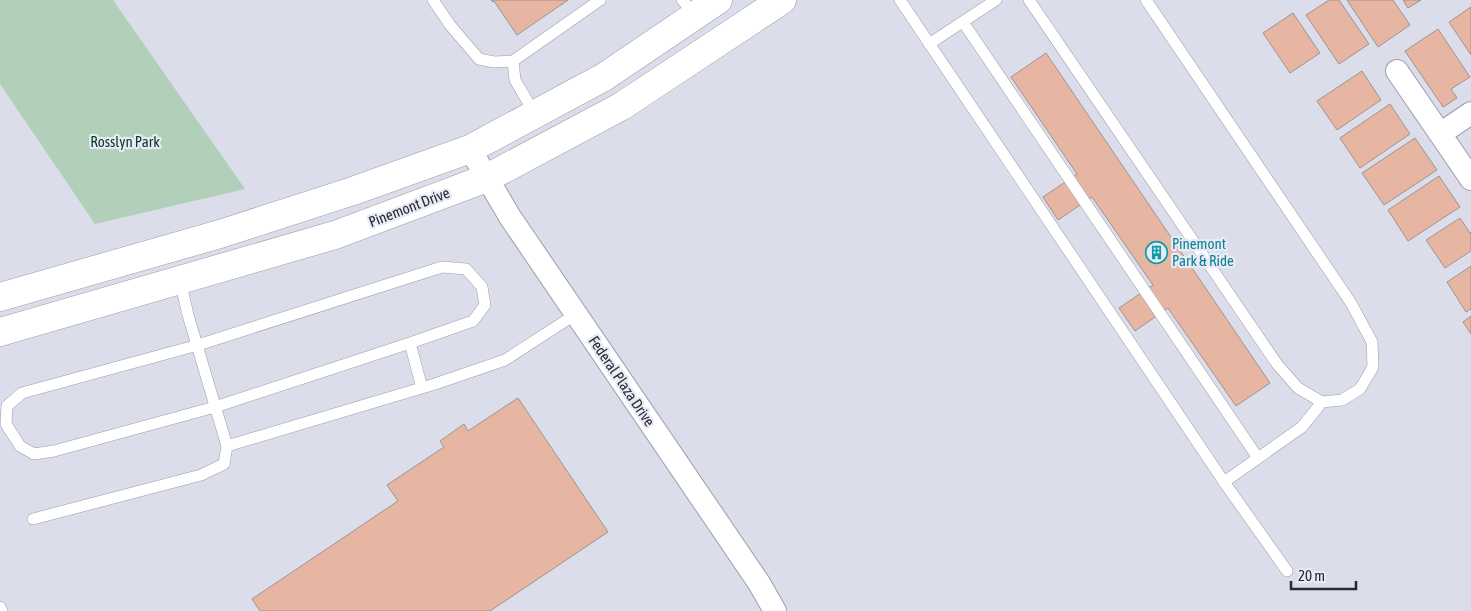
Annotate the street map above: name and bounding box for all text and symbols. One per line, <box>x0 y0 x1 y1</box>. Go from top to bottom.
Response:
park label: Rosslyn Park <box>90 133 160 150</box>
street label: Pinemont Drive <box>366 184 452 230</box>
place label: Pinemont Park & Ride <box>1172 235 1234 269</box>
building icon: Pinemont Park & Ride <box>1144 240 1168 264</box>
street label: Federal Plaza Drive <box>585 333 659 430</box>
scale bar <box>1291 558 1356 590</box>
text: 20 m <box>1298 567 1325 584</box>

